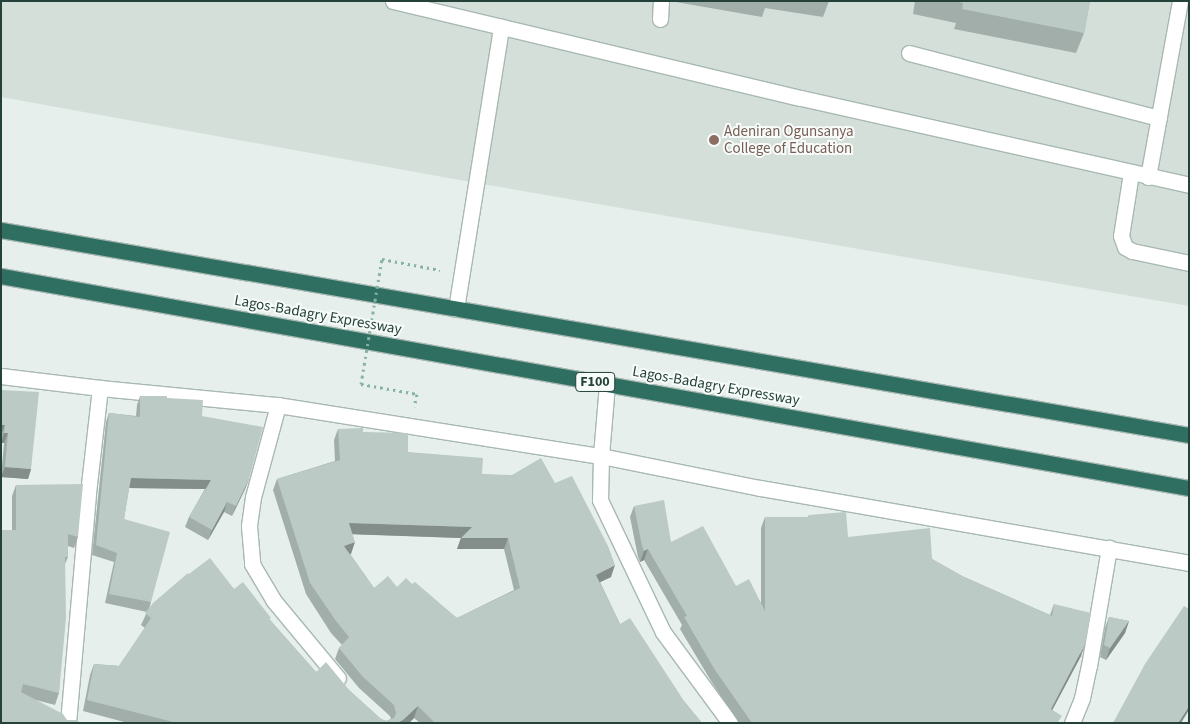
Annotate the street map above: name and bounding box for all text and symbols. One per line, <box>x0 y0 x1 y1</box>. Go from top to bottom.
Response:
place label: Adeniran Ogunsanya College of Education <box>724 122 854 157</box>
marker: Adeniran Ogunsanya College of Education <box>708 134 720 146</box>
street label: Lagos-Badagry Expressway <box>233 291 403 339</box>
street label: Lagos-Badagry Expressway <box>631 362 801 410</box>
road number: F100 <box>575 371 615 394</box>

